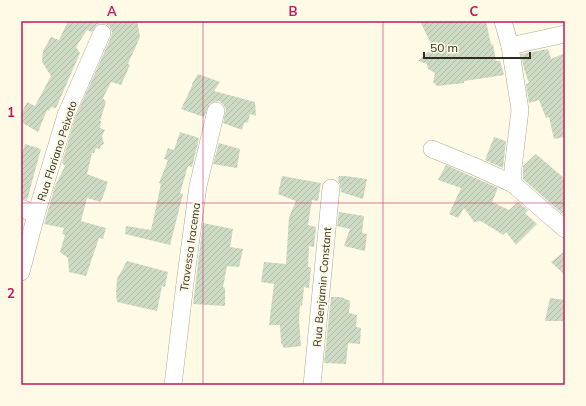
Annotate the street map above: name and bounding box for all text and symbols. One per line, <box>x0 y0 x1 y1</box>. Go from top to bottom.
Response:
text: A <box>107 3 117 19</box>
text: B <box>289 3 298 19</box>
text: C <box>470 3 479 19</box>
scale bar <box>424 34 530 60</box>
text: 50 m <box>430 40 458 55</box>
street label: Rua Floriano Peixoto <box>34 99 80 203</box>
text: 1 <box>7 104 15 120</box>
street label: Travessa Iracema <box>177 202 203 292</box>
street label: Rua Benjamin Constant <box>310 226 334 347</box>
text: 2 <box>7 285 15 301</box>

